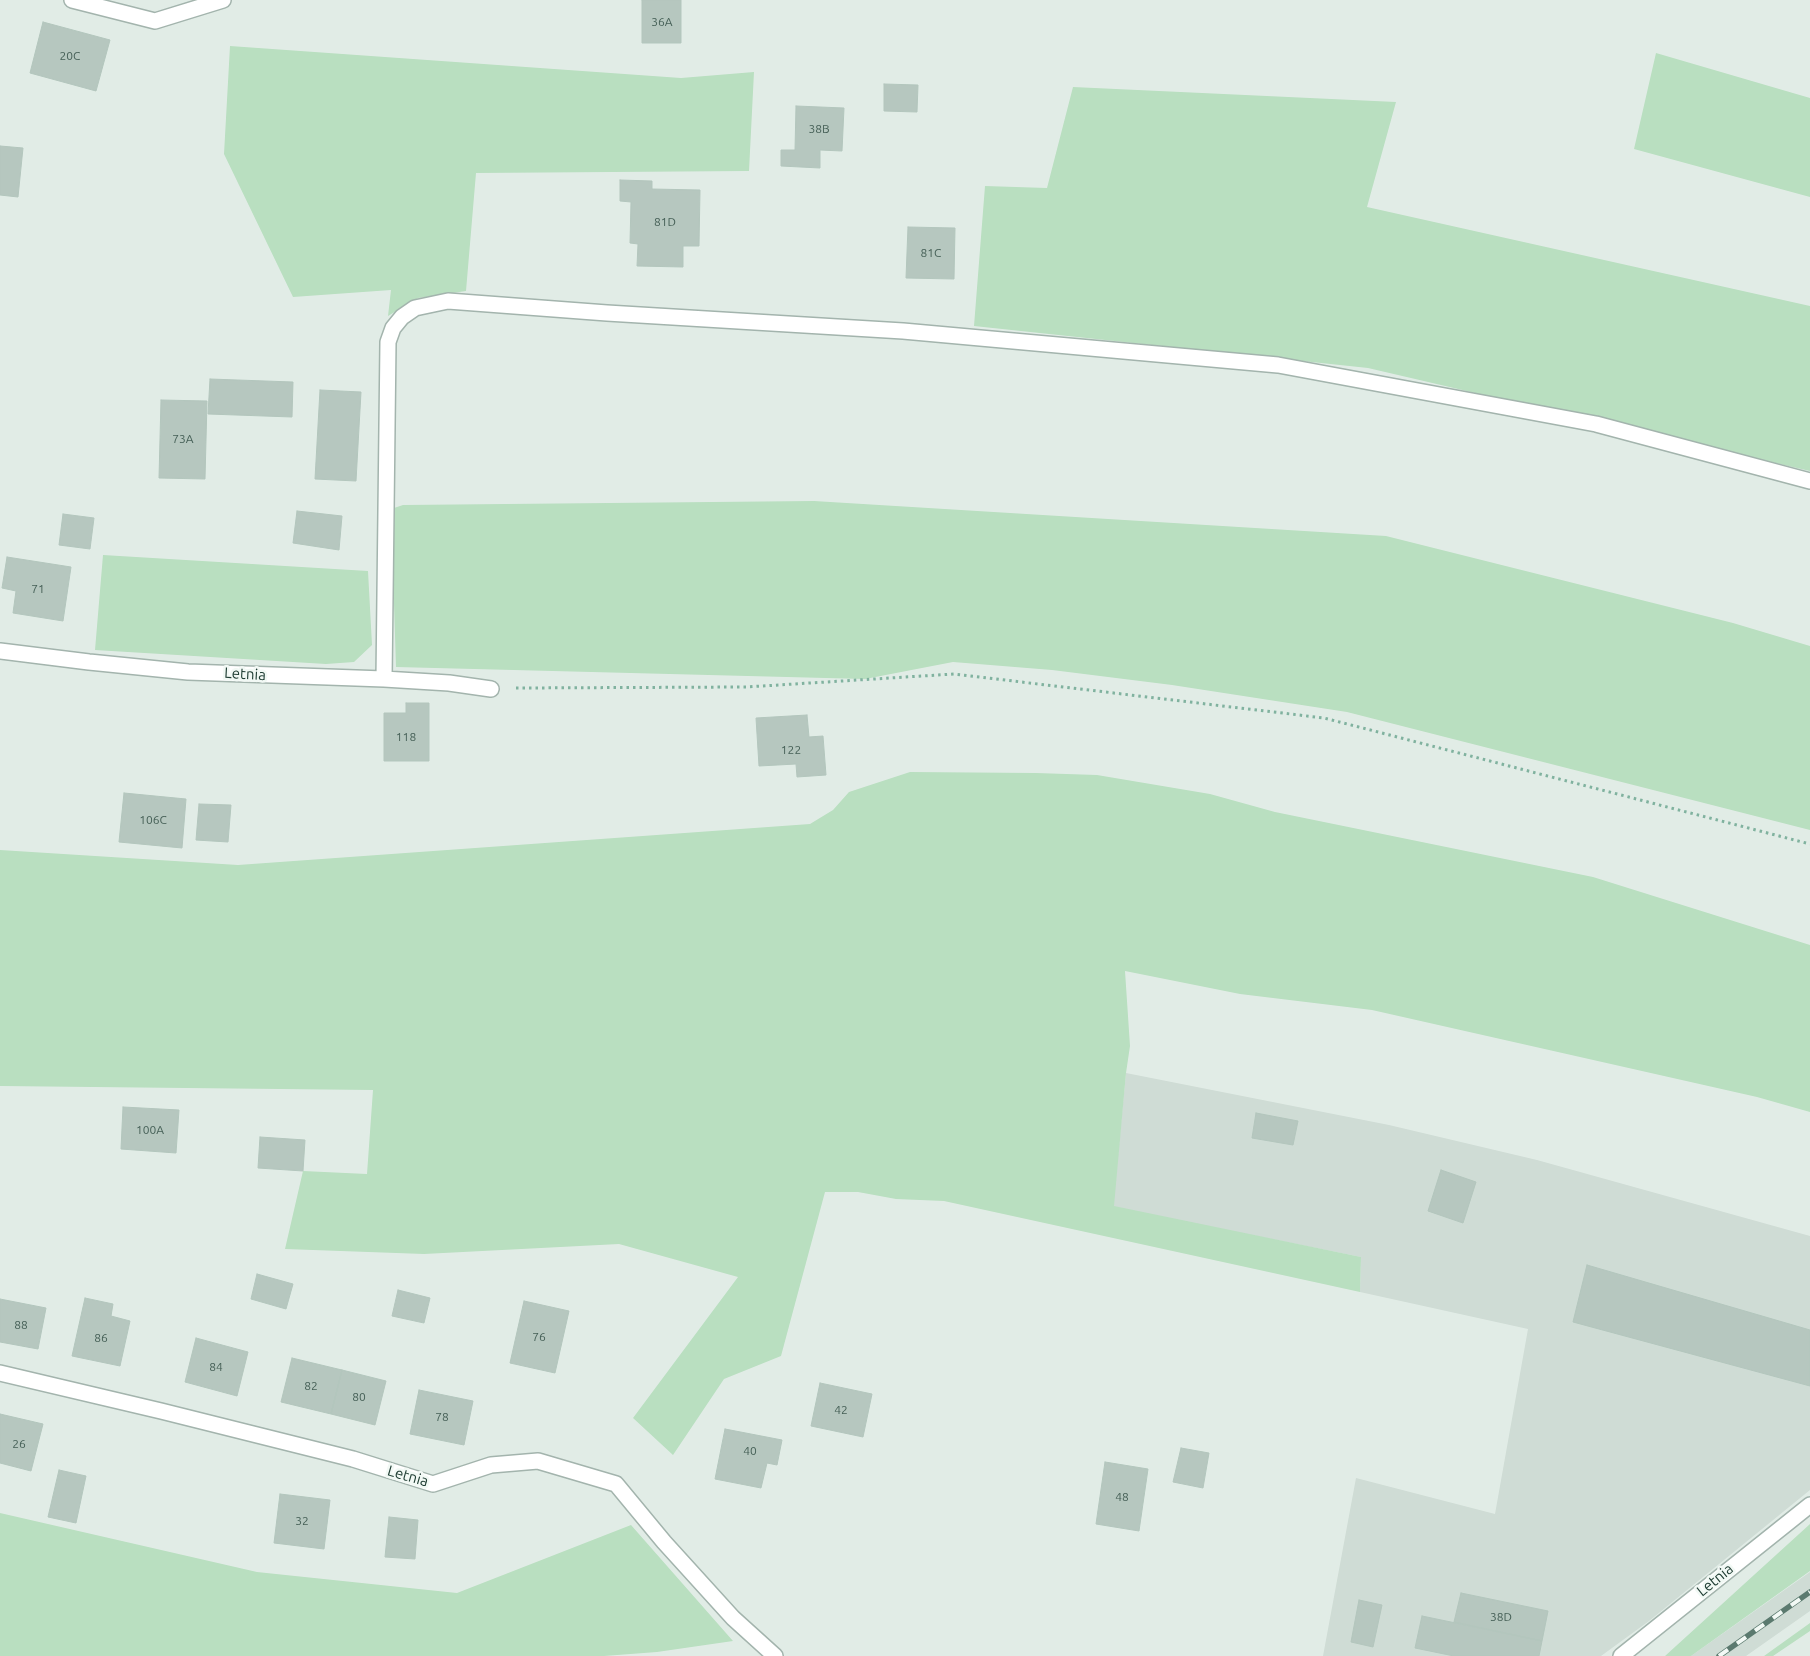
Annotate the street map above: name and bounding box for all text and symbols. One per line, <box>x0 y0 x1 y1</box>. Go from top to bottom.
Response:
house number: 36A <box>651 15 673 29</box>
house number: 20C <box>60 49 80 63</box>
house number: 38B <box>808 122 830 136</box>
house number: 81D <box>654 215 676 229</box>
house number: 81C <box>921 246 941 260</box>
house number: 73A <box>172 432 194 446</box>
house number: 71 <box>31 582 45 596</box>
street label: Letnia <box>224 664 266 684</box>
house number: 118 <box>396 730 416 744</box>
house number: 122 <box>781 743 801 757</box>
house number: 106C <box>139 813 167 827</box>
house number: 100A <box>136 1123 164 1137</box>
house number: 88 <box>14 1318 28 1332</box>
house number: 76 <box>532 1330 546 1344</box>
house number: 86 <box>94 1331 108 1345</box>
house number: 84 <box>209 1360 223 1374</box>
house number: 82 <box>304 1379 318 1393</box>
house number: 80 <box>352 1390 366 1404</box>
house number: 42 <box>834 1403 848 1417</box>
house number: 78 <box>435 1410 449 1424</box>
house number: 26 <box>12 1437 26 1451</box>
house number: 40 <box>743 1444 757 1458</box>
street label: Letnia <box>385 1462 431 1490</box>
house number: 48 <box>1115 1490 1129 1504</box>
house number: 32 <box>295 1514 309 1528</box>
street label: Letnia <box>1693 1560 1737 1600</box>
house number: 38D <box>1490 1610 1512 1624</box>

